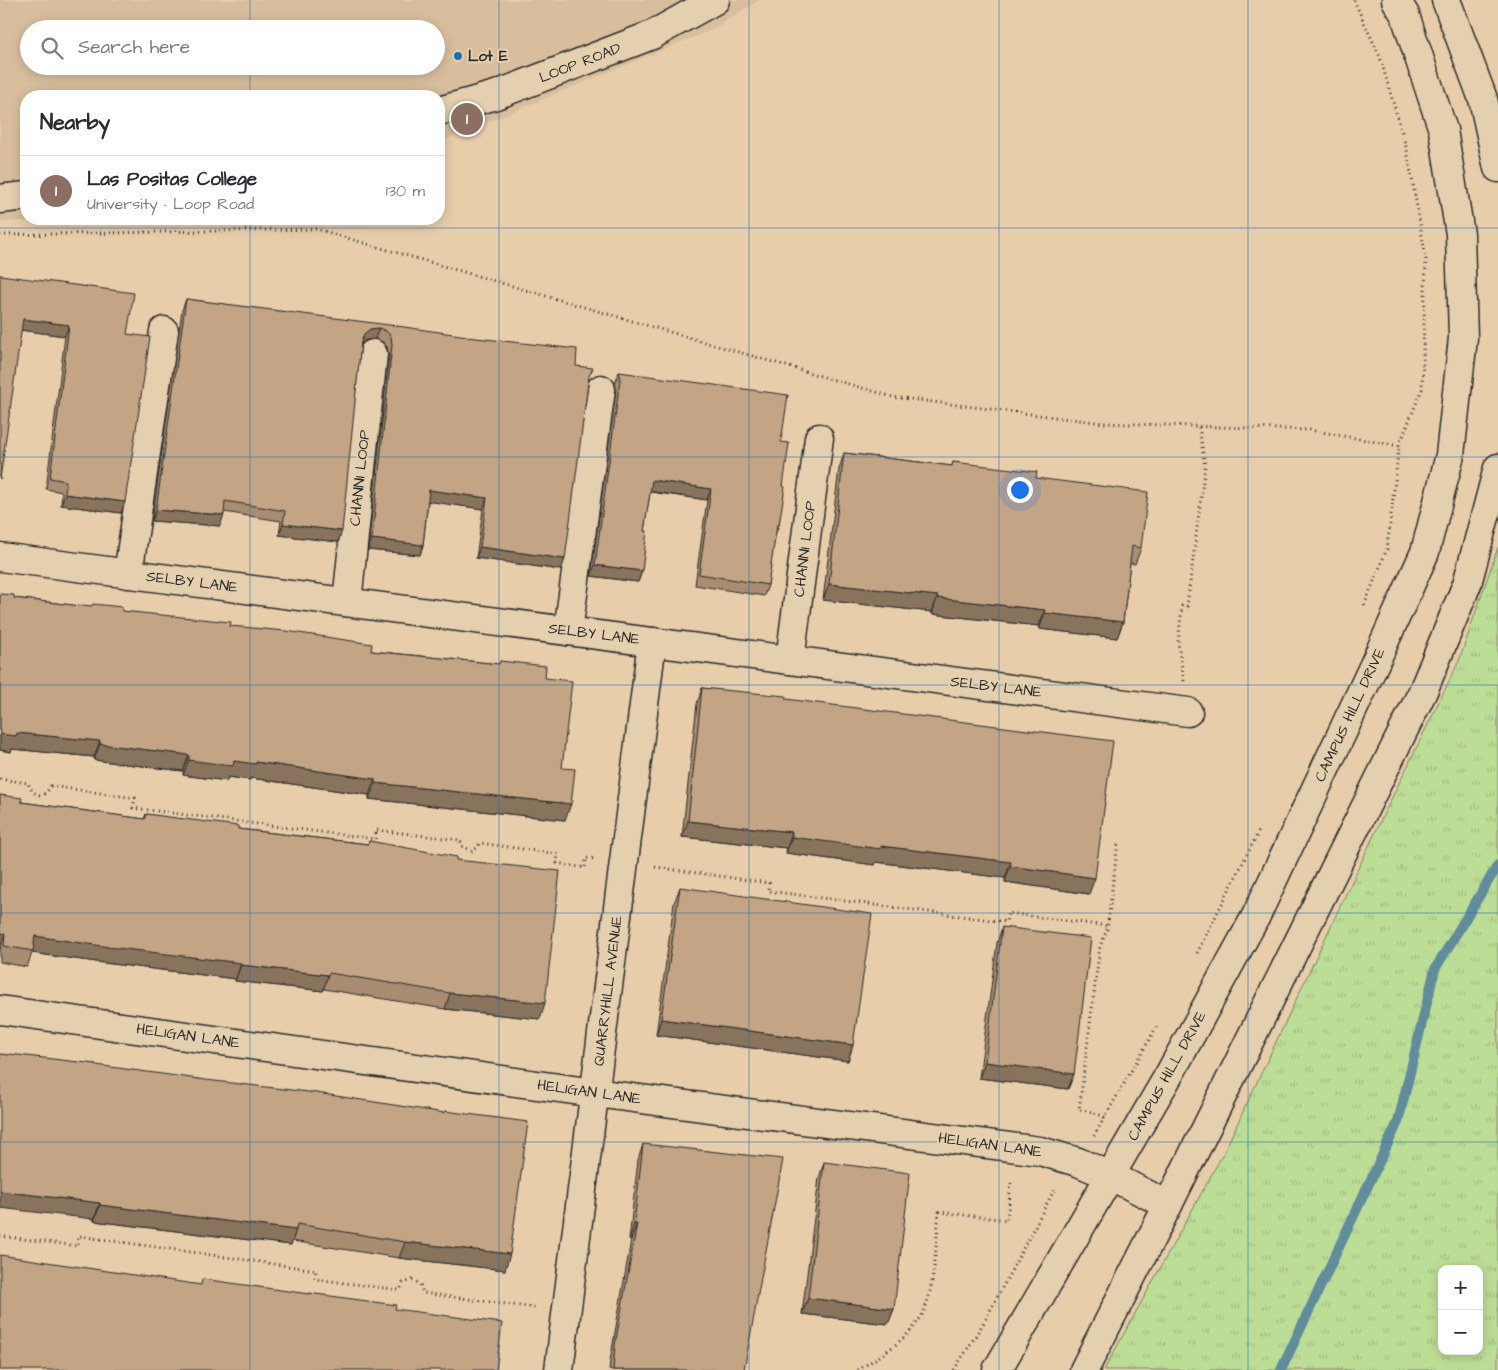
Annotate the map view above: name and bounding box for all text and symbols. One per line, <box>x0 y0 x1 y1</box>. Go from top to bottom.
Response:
search box <box>20 20 445 75</box>
icon: search <box>38 34 66 62</box>
text: Search here <box>78 34 190 61</box>
street label: LOOP ROAD <box>536 38 624 88</box>
place label: Lot E <box>468 46 508 67</box>
marker: Lot E <box>452 50 464 62</box>
pin: 1 <box>451 100 483 138</box>
text: Nearby <box>40 108 110 137</box>
text: Las Positas College <box>87 166 257 193</box>
text: 1 <box>55 180 57 202</box>
text: 130 m <box>386 180 425 202</box>
text: University · Loop Road <box>87 193 254 215</box>
street label: CHANNI LOOP <box>345 429 376 527</box>
your location <box>1007 477 1033 503</box>
street label: CHANNI LOOP <box>789 499 821 598</box>
street label: SELBY LANE <box>145 566 239 598</box>
street label: SELBY LANE <box>547 618 641 650</box>
street label: CAMPUS HILL DRIVE <box>1310 645 1390 785</box>
street label: SELBY LANE <box>949 671 1043 703</box>
street label: QUARRYHILL AVENUE <box>588 915 628 1067</box>
street label: CAMPUS HILL DRIVE <box>1123 1007 1211 1145</box>
street label: HELIGAN LANE <box>135 1018 241 1054</box>
street label: HELIGAN LANE <box>536 1074 642 1110</box>
street label: HELIGAN LANE <box>937 1127 1043 1163</box>
map controls <box>1438 1265 1483 1355</box>
button: + <box>1438 1265 1483 1310</box>
button: − <box>1438 1310 1483 1355</box>

